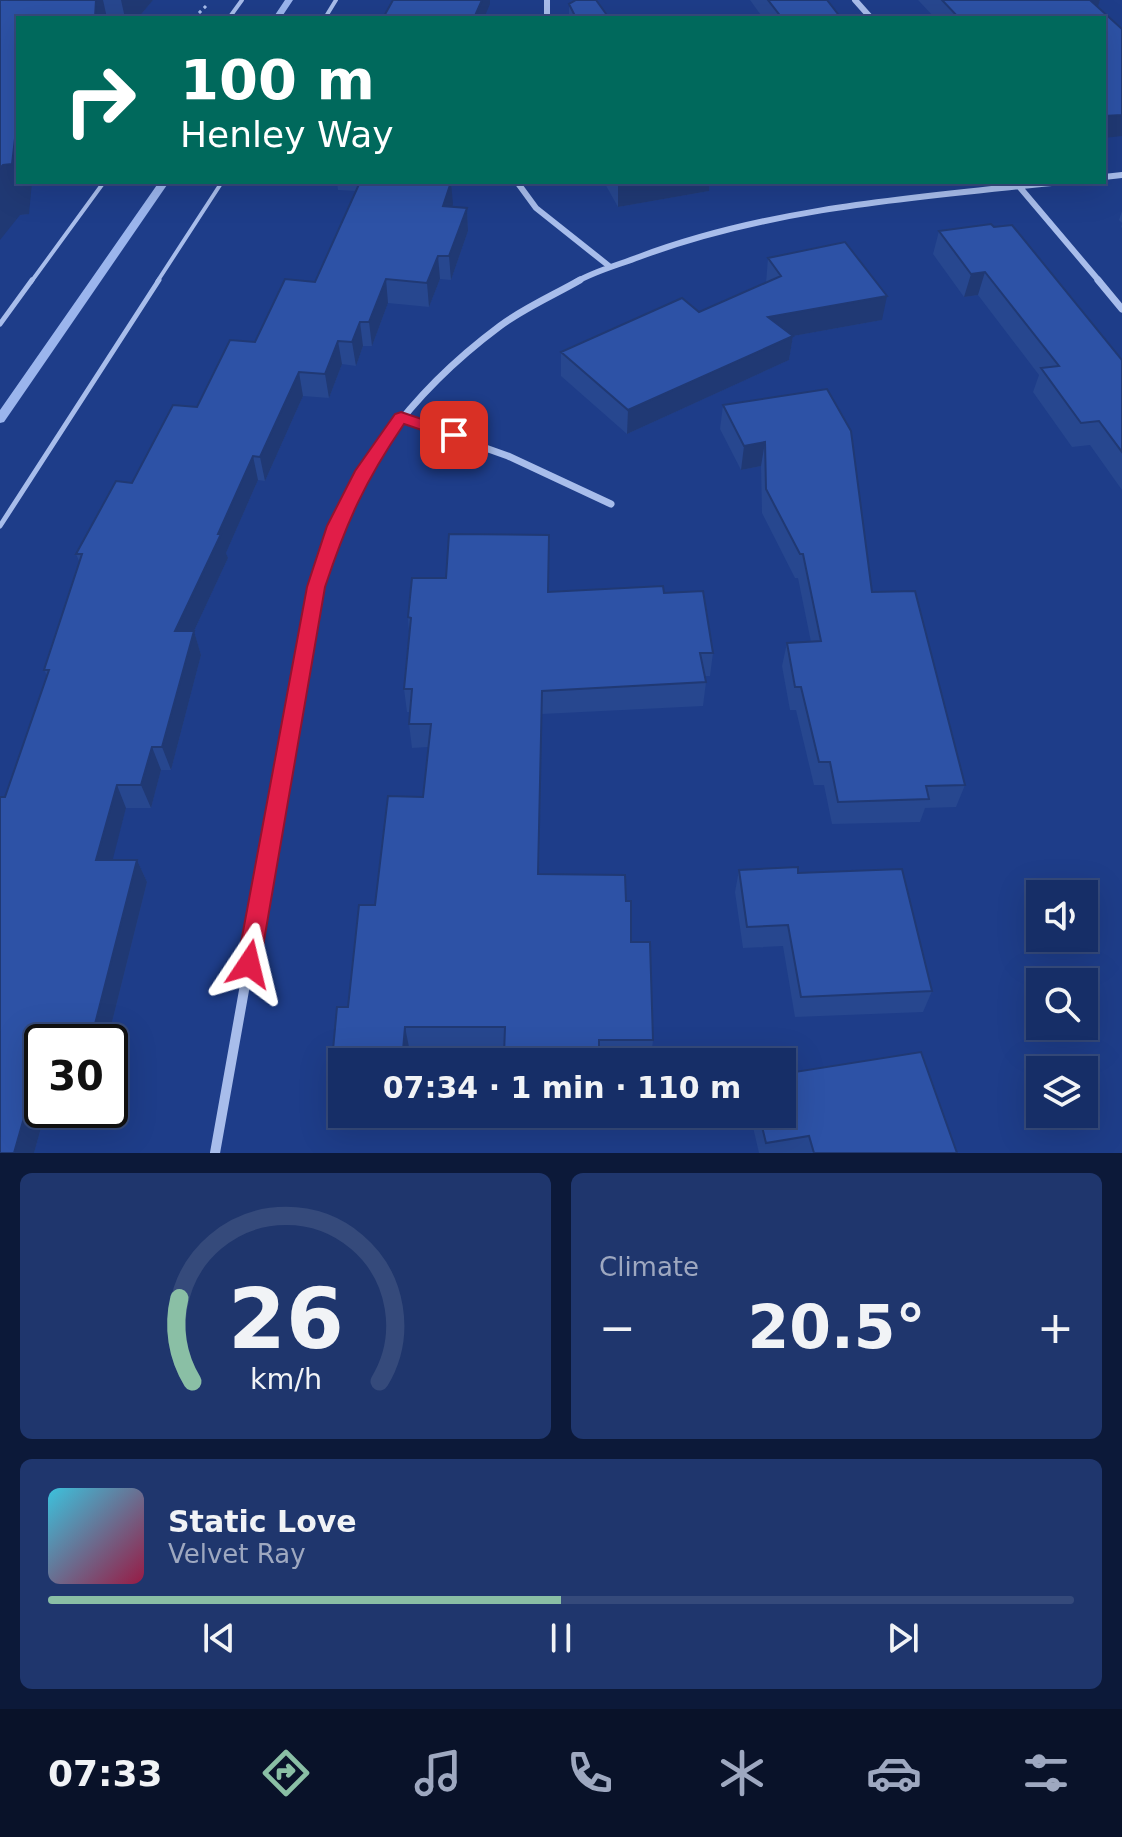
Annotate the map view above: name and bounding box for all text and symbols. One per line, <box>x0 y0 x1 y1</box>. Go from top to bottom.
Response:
text: 100 m <box>180 47 375 112</box>
icon: right <box>48 48 152 152</box>
text: Henley Way <box>180 114 394 155</box>
pin <box>420 401 488 469</box>
icon: arrive <box>432 413 476 457</box>
map controls <box>1026 880 1098 1128</box>
button: sound <box>1026 880 1098 952</box>
position arrow <box>207 922 291 1006</box>
button: search <box>1026 968 1098 1040</box>
speed limit sign: 30 <box>24 1024 128 1128</box>
button: layers <box>1026 1056 1098 1128</box>
text: 07:34 · 1 min · 110 m <box>383 1070 741 1105</box>
text: Climate <box>599 1252 699 1282</box>
text: 26 <box>228 1271 343 1368</box>
text: 20.5° <box>747 1292 926 1362</box>
text: − <box>599 1302 636 1353</box>
text: + <box>1037 1302 1074 1353</box>
text: km/h <box>249 1362 322 1396</box>
text: Static Love <box>168 1504 357 1539</box>
text: Velvet Ray <box>168 1539 306 1569</box>
icon: previous <box>197 1616 241 1660</box>
icon: pause <box>539 1616 583 1660</box>
icon: next <box>881 1616 925 1660</box>
icon: directions <box>258 1745 314 1801</box>
icon: music <box>410 1745 466 1801</box>
icon: phone <box>562 1745 618 1801</box>
icon: climate <box>714 1745 770 1801</box>
icon: car <box>866 1745 922 1801</box>
icon: filters <box>1018 1745 1074 1801</box>
text: 07:33 <box>48 1753 163 1794</box>

